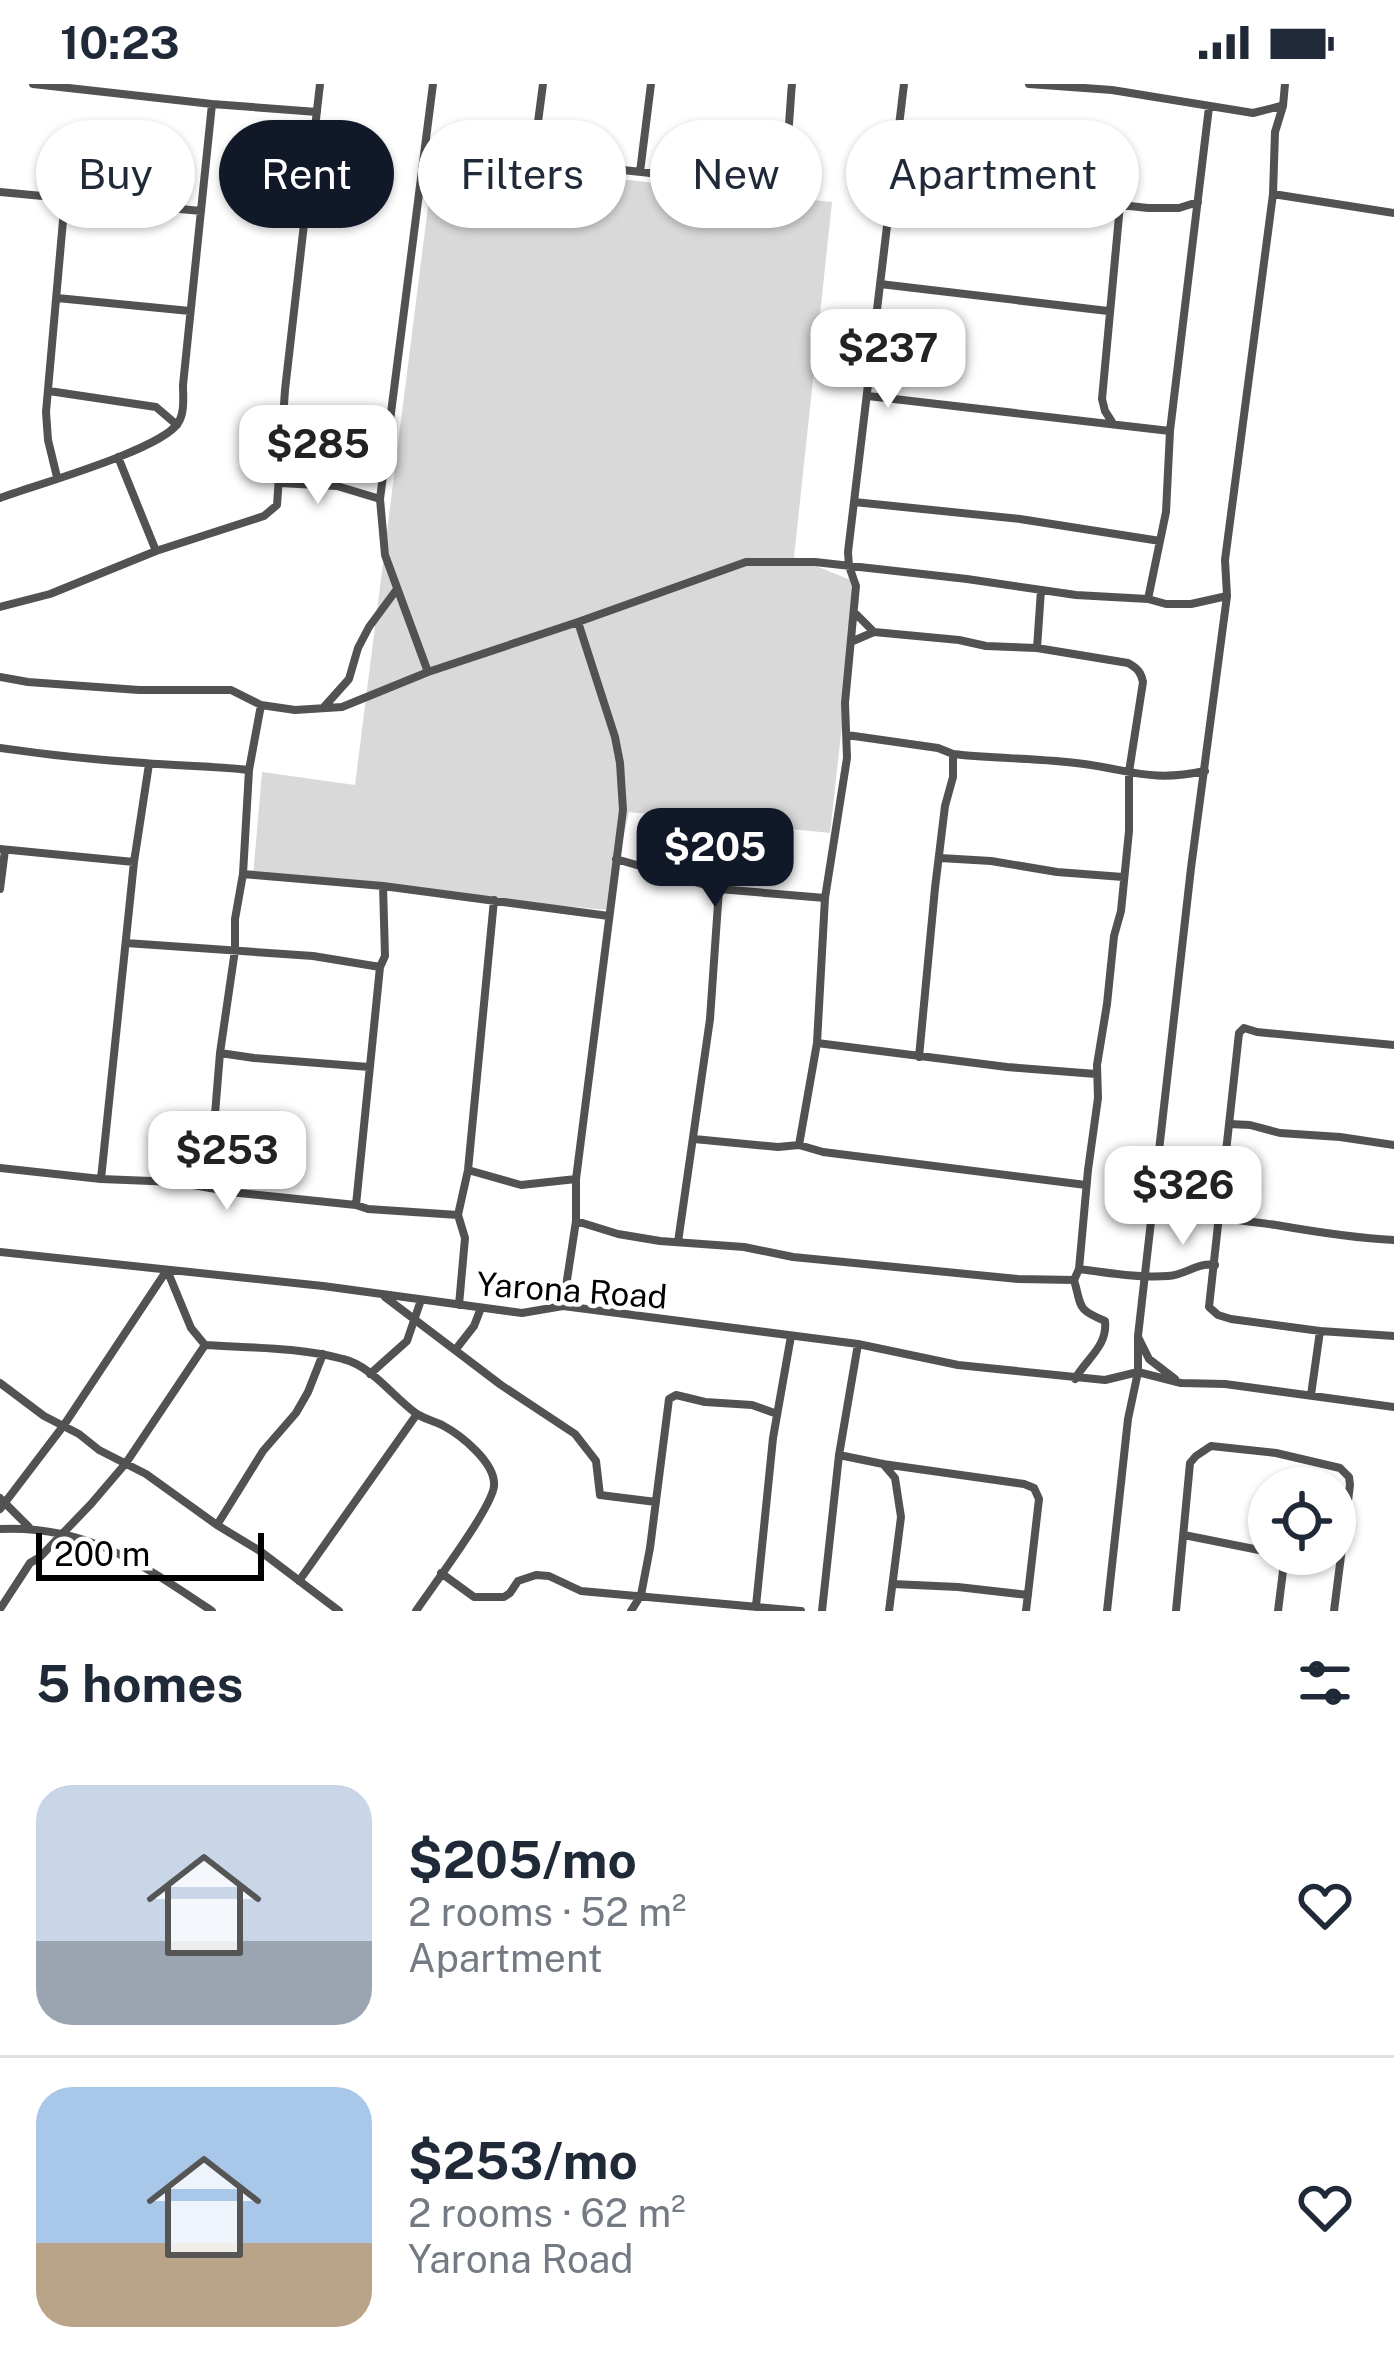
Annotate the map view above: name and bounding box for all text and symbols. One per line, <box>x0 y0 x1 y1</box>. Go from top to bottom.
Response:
text: 10:23 <box>60 16 180 69</box>
chip: Buy <box>36 120 195 228</box>
chip: Rent <box>219 120 394 228</box>
chip: Filters <box>418 120 626 228</box>
chip: New <box>650 120 822 228</box>
chip: Apartment <box>846 120 1139 228</box>
pin: $237 <box>817 309 959 411</box>
text: $237 <box>837 325 939 371</box>
pin: $285 <box>247 405 389 507</box>
text: $285 <box>266 421 370 467</box>
pin: $205 <box>644 808 786 910</box>
text: $205 <box>664 824 766 870</box>
pin: $253 <box>156 1111 298 1213</box>
text: $253 <box>175 1127 279 1173</box>
pin: $326 <box>1112 1146 1254 1248</box>
text: $326 <box>1132 1162 1235 1208</box>
street label: Yarona Road <box>475 1264 669 1316</box>
map controls <box>1248 1467 1356 1575</box>
button: locate <box>1248 1467 1356 1575</box>
scale bar <box>36 1527 264 1580</box>
text: 200 m <box>54 1535 150 1573</box>
icon: filters <box>1292 1650 1358 1716</box>
text: 5 homes <box>36 1654 243 1713</box>
text: $205/mo <box>408 1830 637 1889</box>
icon: home <box>132 1833 276 1977</box>
icon: heart <box>1292 1872 1358 1938</box>
text: 2 rooms · 52 m² <box>408 1889 686 1935</box>
text: Apartment <box>408 1935 603 1981</box>
text: $253/mo <box>408 2131 638 2190</box>
icon: home <box>132 2135 276 2279</box>
icon: heart <box>1292 2174 1358 2240</box>
text: 2 rooms · 62 m² <box>408 2190 686 2236</box>
text: Yarona Road <box>408 2236 634 2282</box>

